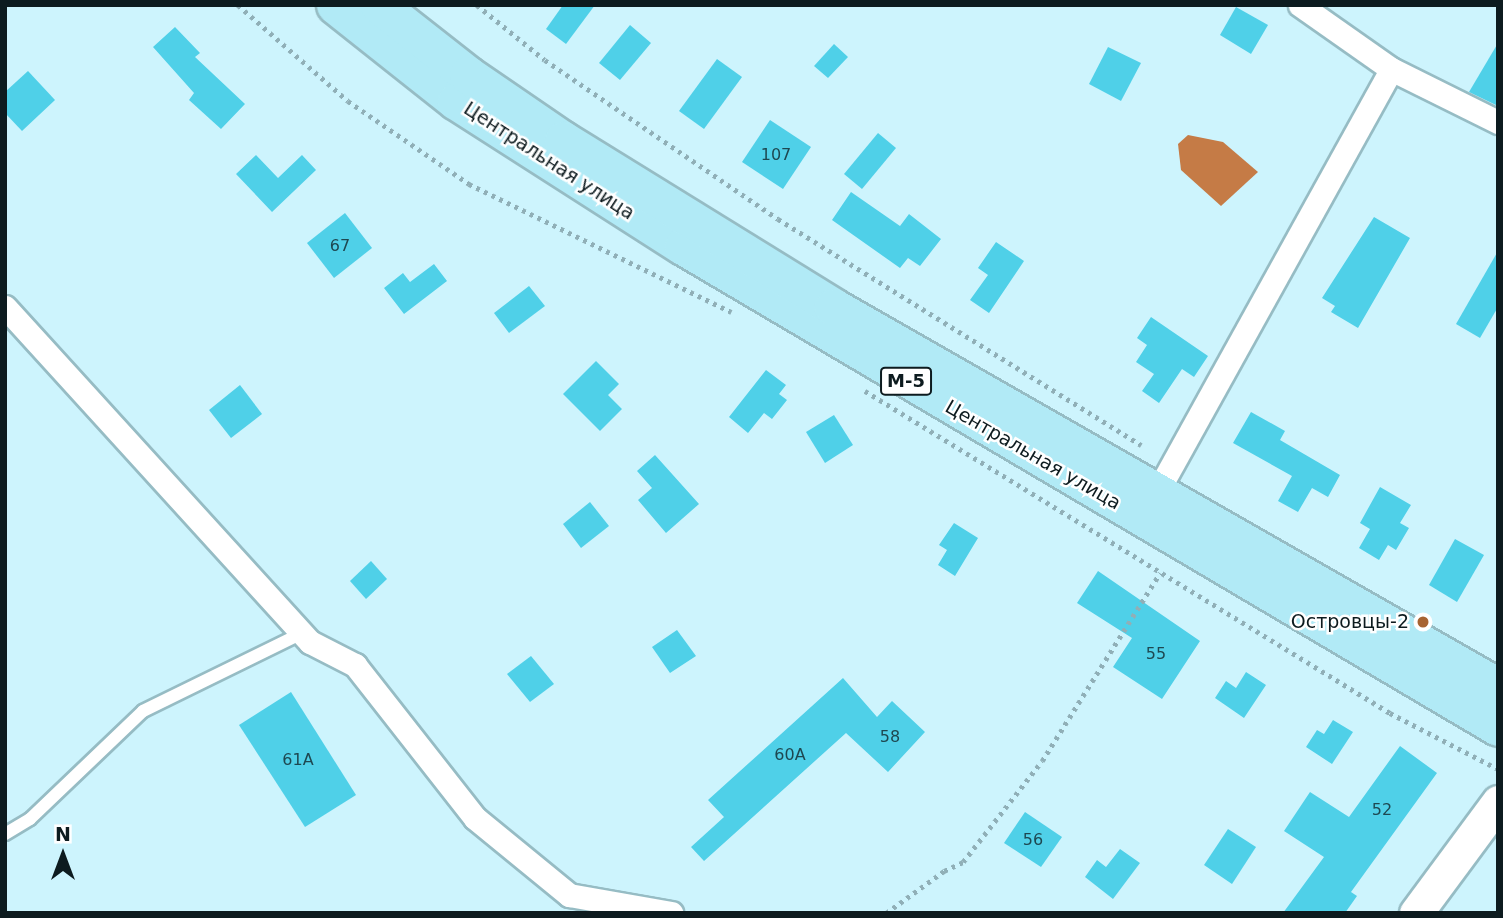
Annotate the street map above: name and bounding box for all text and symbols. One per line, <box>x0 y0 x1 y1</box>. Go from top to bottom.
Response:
street label: Центральная улица <box>459 97 639 225</box>
house number: 107 <box>761 145 791 165</box>
house number: 67 <box>330 236 350 256</box>
road number: М-5 <box>880 366 932 396</box>
street label: Центральная улица <box>941 395 1125 515</box>
place label: Островцы-2 <box>1291 611 1409 633</box>
marker: Островцы-2 <box>1415 614 1431 630</box>
house number: 55 <box>1146 644 1166 664</box>
house number: 58 <box>880 727 900 747</box>
house number: 60А <box>774 745 806 765</box>
house number: 61А <box>282 750 314 770</box>
house number: 52 <box>1372 800 1392 820</box>
north arrow <box>28 820 98 890</box>
text: N <box>55 823 71 845</box>
house number: 56 <box>1023 830 1043 850</box>

